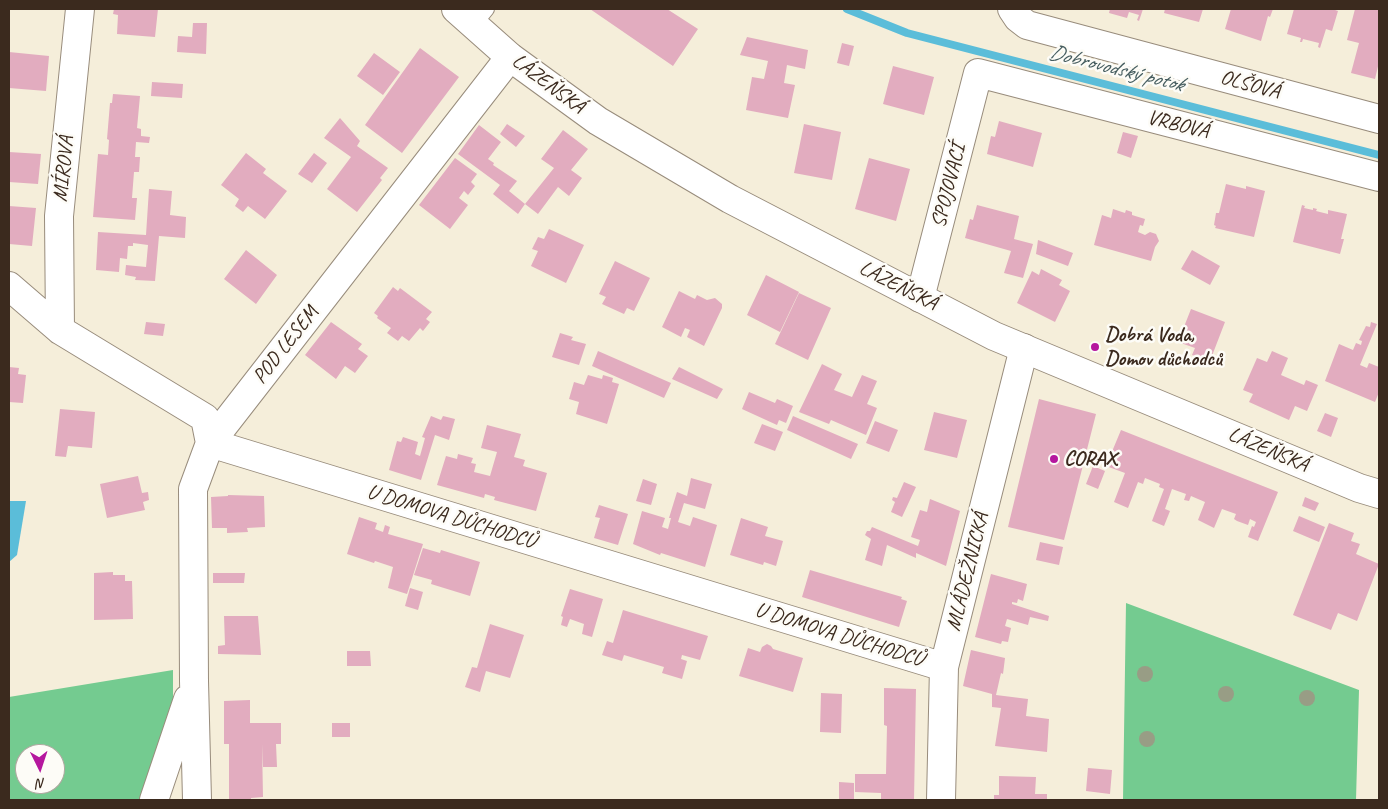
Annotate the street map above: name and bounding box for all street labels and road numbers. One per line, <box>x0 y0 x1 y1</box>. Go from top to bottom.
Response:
street label: LÁZEŇSKÁ <box>507 49 589 119</box>
street label: OLŠOVÁ <box>1217 65 1283 105</box>
street label: VRBOVÁ <box>1145 105 1211 145</box>
street label: MÍROVÁ <box>48 135 80 203</box>
street label: SPOJOVACÍ <box>926 141 972 231</box>
street label: LÁZEŇSKÁ <box>855 256 941 316</box>
street label: POD LESEM <box>248 301 324 389</box>
street label: LÁZEŇSKÁ <box>1224 422 1312 478</box>
street label: U DOMOVA DŮCHODCŮ <box>364 479 538 555</box>
street label: MLÁDEŽNICKÁ <box>941 510 995 634</box>
street label: U DOMOVA DŮCHODCŮ <box>752 597 926 673</box>

